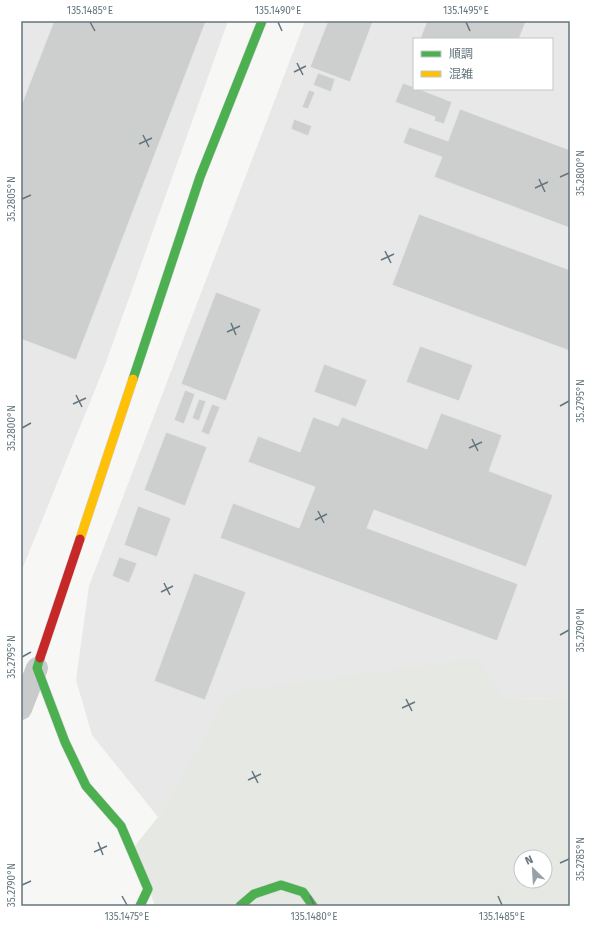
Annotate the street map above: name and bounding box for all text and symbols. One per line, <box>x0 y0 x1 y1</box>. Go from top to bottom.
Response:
text: 135.1485°E <box>67 5 113 17</box>
text: 135.1490°E <box>255 5 301 17</box>
text: 135.1495°E <box>443 5 489 17</box>
legend <box>413 38 553 90</box>
text: 順調 <box>449 47 473 61</box>
text: 混雑 <box>449 67 473 81</box>
text: 35.2800°N <box>575 150 587 196</box>
text: 35.2805°N <box>6 176 18 222</box>
text: 35.2795°N <box>575 379 587 423</box>
text: 35.2800°N <box>6 405 18 451</box>
text: 35.2790°N <box>575 608 587 652</box>
text: 35.2795°N <box>6 635 18 679</box>
text: 35.2785°N <box>575 837 587 881</box>
north arrow <box>513 849 553 889</box>
text: N <box>523 853 535 868</box>
text: 35.2790°N <box>6 863 18 907</box>
text: 135.1475°E <box>105 911 149 923</box>
text: 135.1480°E <box>290 911 338 923</box>
text: 135.1485°E <box>479 911 525 923</box>

